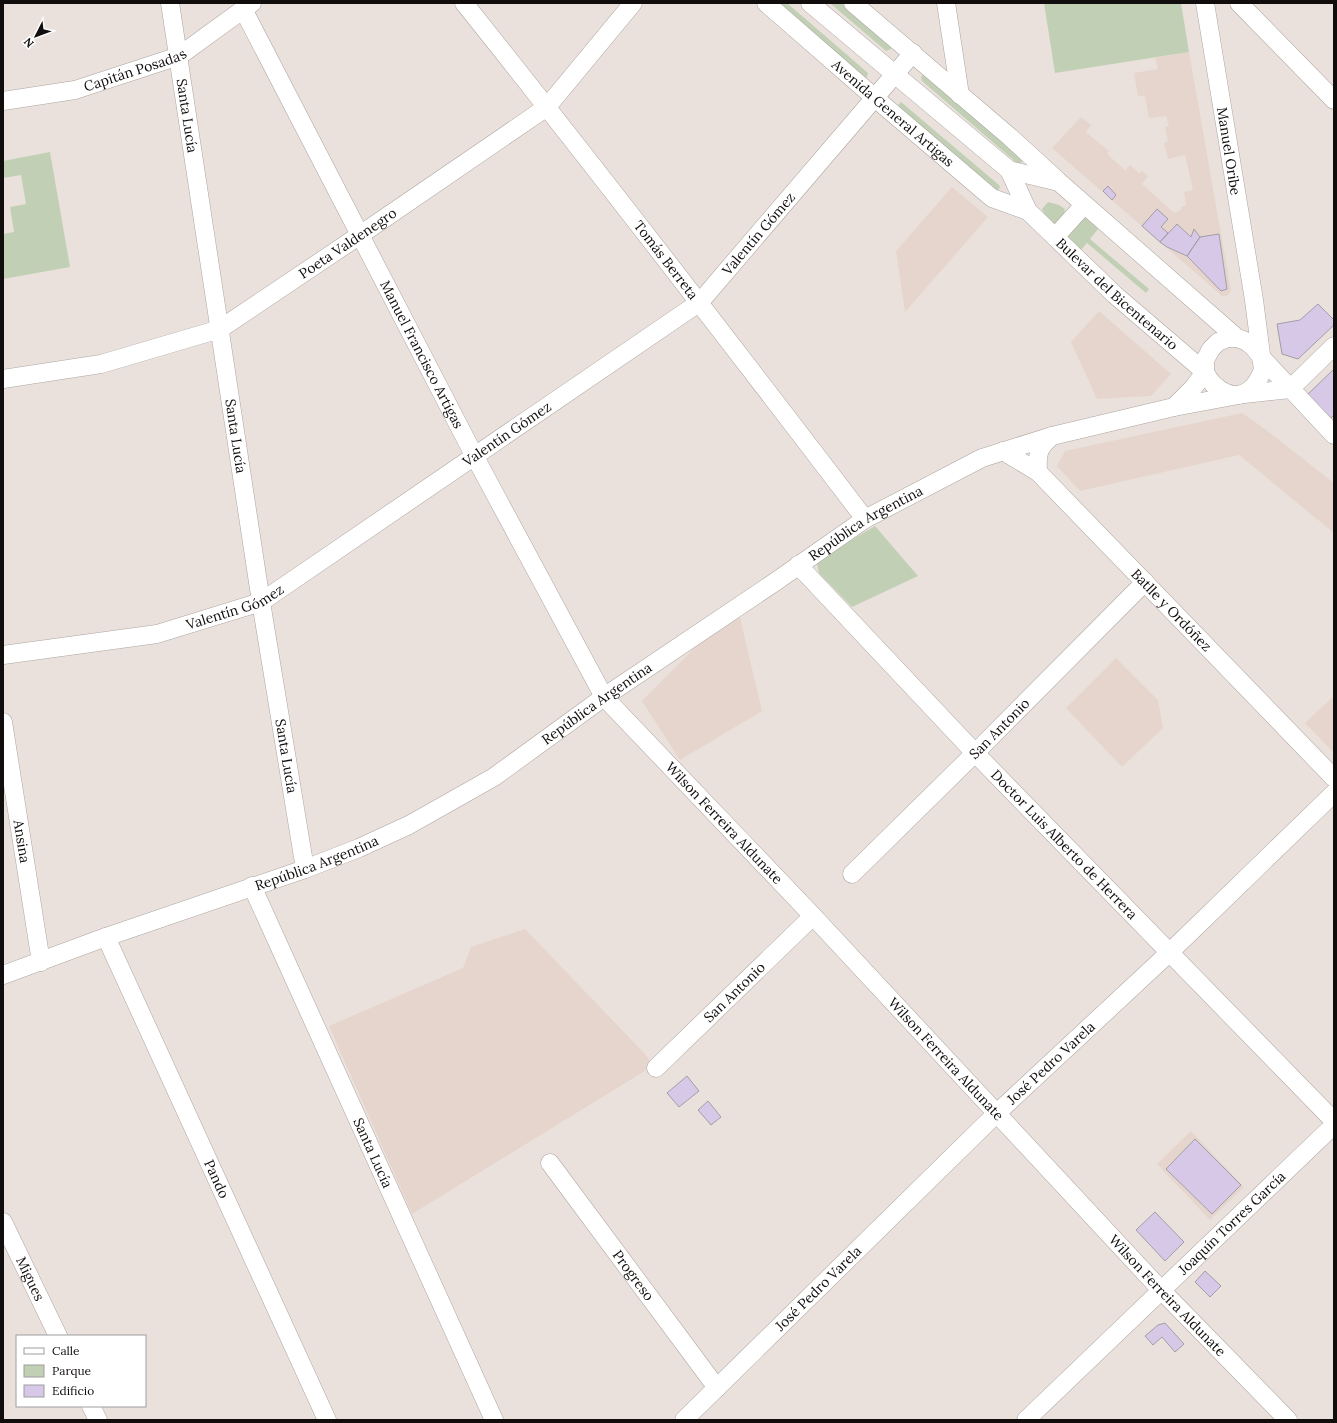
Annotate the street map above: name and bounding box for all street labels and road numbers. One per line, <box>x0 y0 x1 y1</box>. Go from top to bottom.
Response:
street label: Capitán Posadas <box>81 45 190 96</box>
street label: Avenida General Artigas <box>827 55 958 171</box>
street label: Santa Lucía <box>173 77 202 154</box>
street label: Manuel Oribe <box>1213 106 1245 197</box>
street label: Valentín Gómez <box>717 188 799 280</box>
street label: Poeta Valdenegro <box>295 204 400 283</box>
street label: Tomás Berreta <box>630 217 702 303</box>
street label: Bulevar del Bicentenario <box>1052 234 1182 354</box>
street label: Manuel Francisco Artigas <box>376 277 468 431</box>
street label: Valentín Gómez <box>458 397 555 471</box>
street label: Santa Lucía <box>221 398 250 474</box>
street label: República Argentina <box>805 482 926 565</box>
street label: Batlle y Ordóñez <box>1127 565 1216 655</box>
street label: Valentín Gómez <box>183 580 287 634</box>
street label: República Argentina <box>538 658 655 748</box>
street label: San Antonio <box>965 694 1033 763</box>
street label: Santa Lucía <box>271 718 301 795</box>
street label: Wilson Ferreira Aldunate <box>662 758 787 888</box>
street label: Doctor Luis Alberto de Herrera <box>987 766 1141 923</box>
street label: Ansina <box>9 818 34 864</box>
street label: República Argentina <box>252 831 381 894</box>
street label: San Antonio <box>700 958 769 1026</box>
street label: Wilson Ferreira Aldunate <box>884 994 1008 1125</box>
street label: José Pedro Varela <box>1002 1017 1099 1109</box>
street label: Santa Lucía <box>349 1115 397 1191</box>
street label: Pando <box>200 1157 233 1201</box>
street label: Joaquín Torres García <box>1174 1167 1289 1279</box>
street label: Wilson Ferreira Aldunate <box>1105 1231 1230 1360</box>
street label: José Pedro Varela <box>771 1242 865 1335</box>
street label: Progreso <box>609 1247 658 1304</box>
street label: Migues <box>12 1254 49 1304</box>

